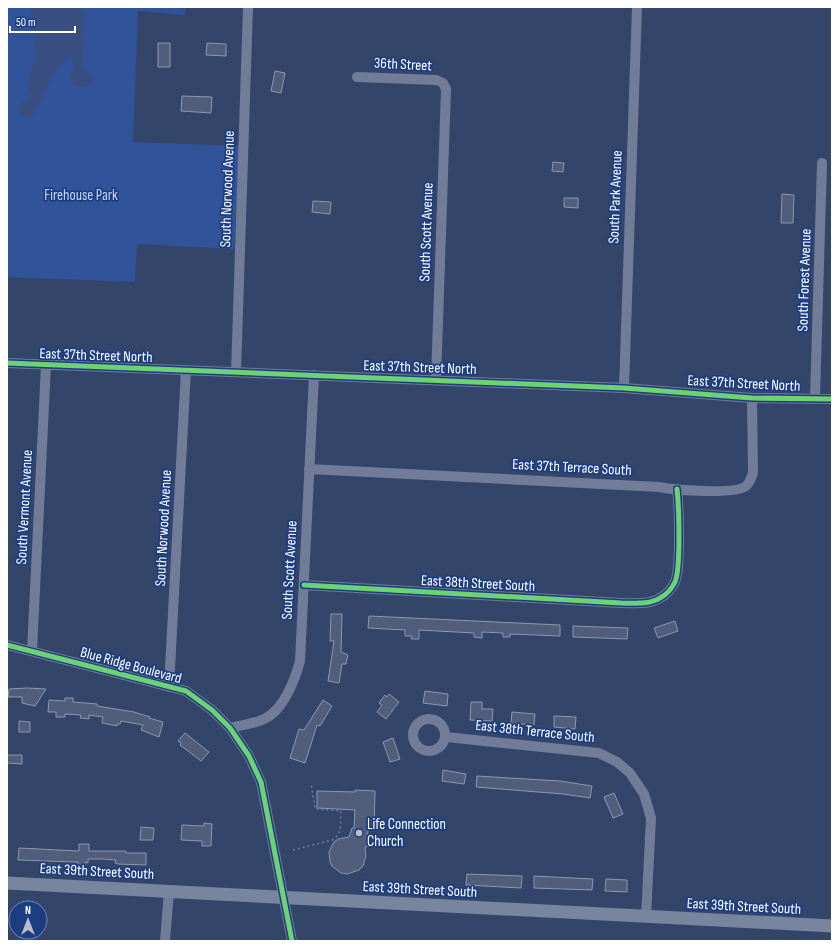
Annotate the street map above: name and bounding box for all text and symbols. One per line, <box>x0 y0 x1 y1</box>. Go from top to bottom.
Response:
scale bar <box>10 8 75 34</box>
text: 50 m <box>16 15 36 30</box>
street label: 36th Street <box>374 53 433 76</box>
street label: South Norwood Avenue <box>216 130 239 248</box>
street label: South Park Avenue <box>604 150 627 244</box>
street label: South Scott Avenue <box>415 182 438 282</box>
park label: Firehouse Park <box>44 186 118 205</box>
street label: South Forest Avenue <box>793 228 816 332</box>
street label: East 37th Street North <box>39 344 153 367</box>
street label: East 37th Street North <box>363 356 477 379</box>
street label: East 37th Street North <box>687 371 801 396</box>
street label: South Vermont Avenue <box>12 449 37 565</box>
street label: East 37th Terrace South <box>512 455 632 480</box>
street label: South Norwood Avenue <box>151 469 176 587</box>
street label: South Scott Avenue <box>277 520 302 620</box>
street label: East 38th Street South <box>420 571 536 596</box>
street label: Blue Ridge Boulevard <box>78 643 184 688</box>
street label: East 38th Terrace South <box>474 716 596 747</box>
place label: Life Connection Church <box>367 815 446 851</box>
marker: Life Connection Church <box>354 828 364 838</box>
street label: East 39th Street South <box>39 859 155 884</box>
street label: East 39th Street South <box>362 877 478 902</box>
street label: East 39th Street South <box>686 894 802 919</box>
north arrow <box>8 900 48 940</box>
text: N <box>25 904 31 917</box>

